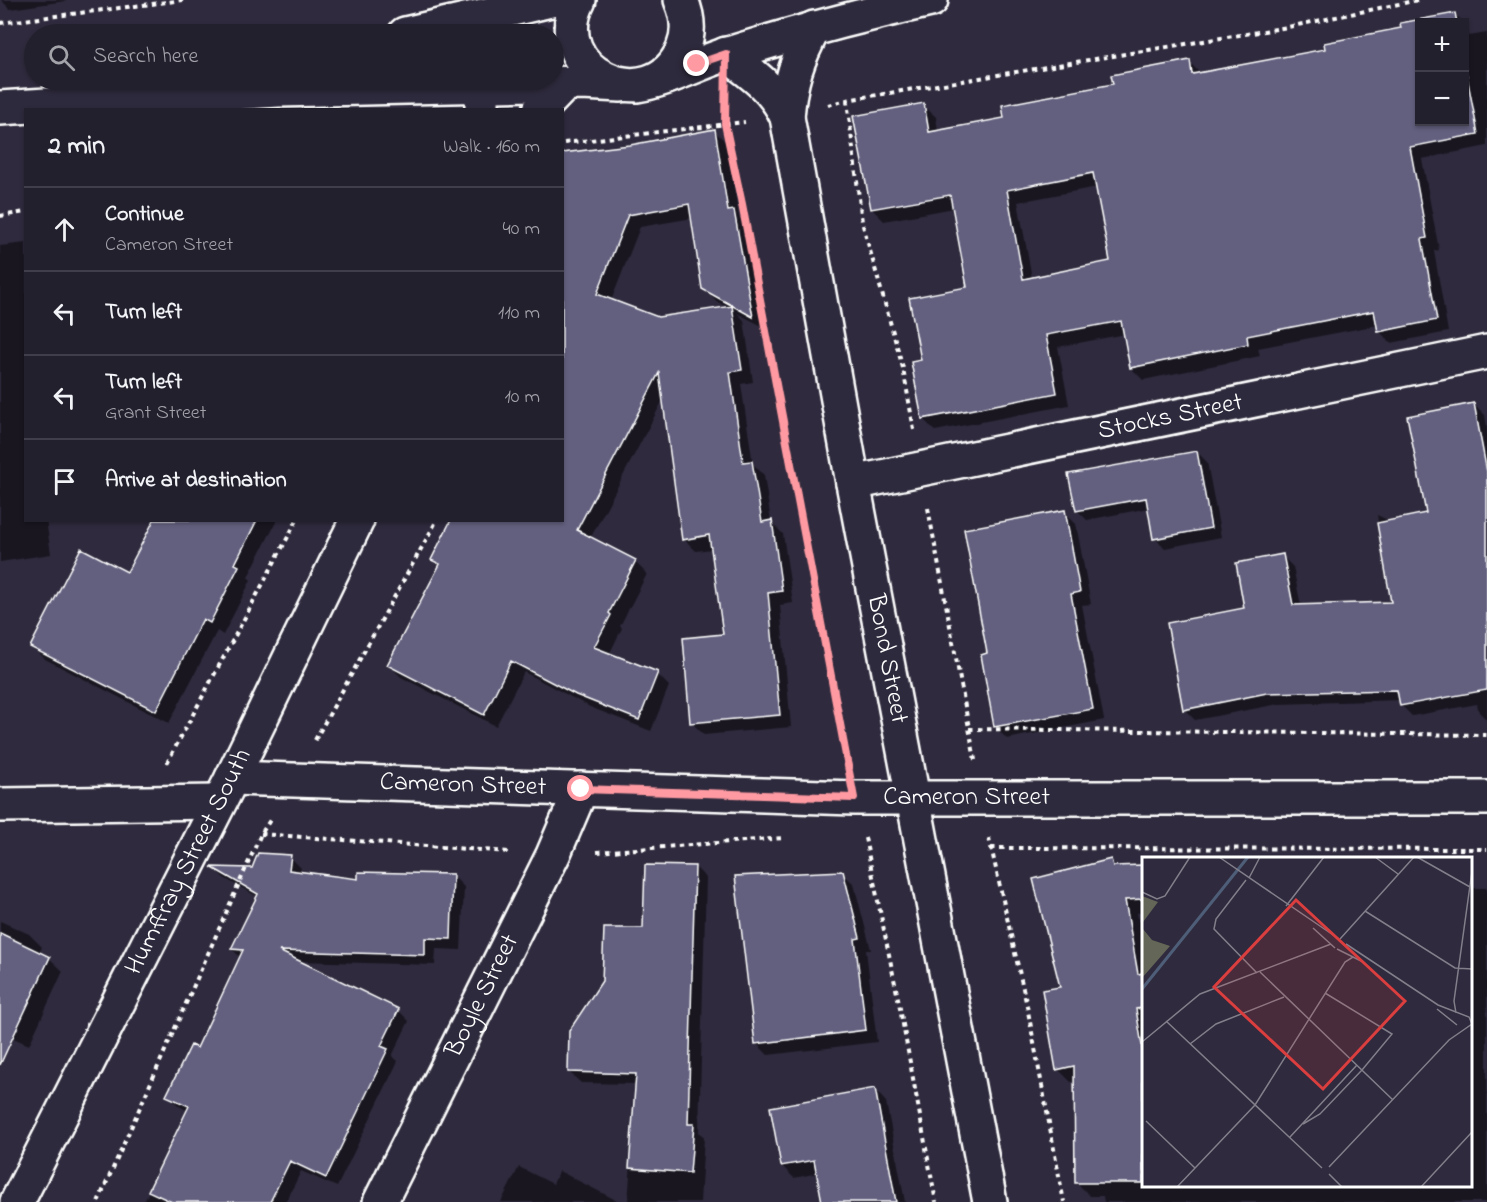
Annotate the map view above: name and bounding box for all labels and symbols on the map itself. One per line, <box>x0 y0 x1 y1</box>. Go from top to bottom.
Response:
route end <box>683 50 709 76</box>
street label: Stocks Street <box>1094 384 1246 451</box>
street label: Bond Street <box>855 590 917 727</box>
street label: Humffray Street South <box>116 742 262 982</box>
street label: Cameron Street <box>379 764 547 807</box>
route start <box>567 775 593 801</box>
street label: Cameron Street <box>883 779 1050 817</box>
inset map <box>1142 857 1472 1187</box>
street label: Boyle Street <box>435 928 530 1065</box>

